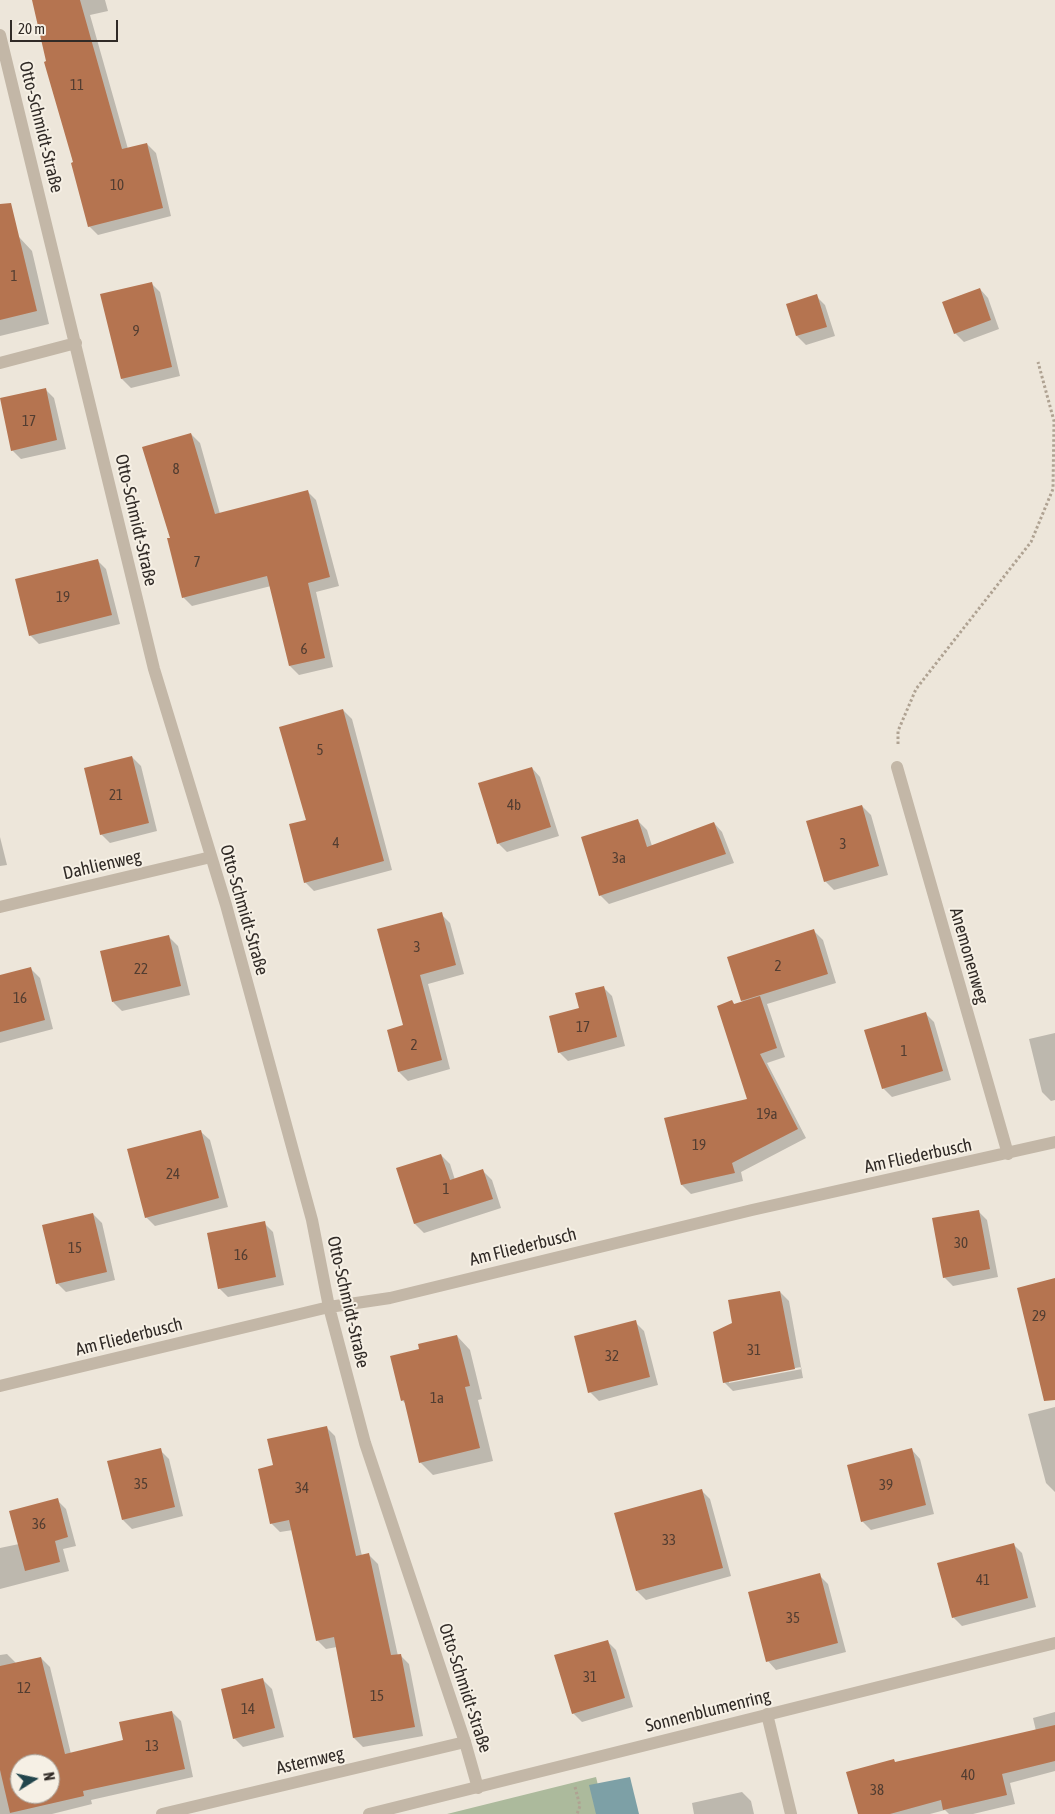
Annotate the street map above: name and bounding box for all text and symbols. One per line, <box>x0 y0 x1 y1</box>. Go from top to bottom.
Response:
scale bar <box>12 10 120 42</box>
text: 20 m <box>18 20 45 37</box>
street label: Otto-Schmidt-Straße <box>14 59 68 195</box>
house number: 11 <box>70 76 84 94</box>
house number: 10 <box>110 176 124 194</box>
house number: 1 <box>10 267 18 285</box>
house number: 9 <box>132 322 140 340</box>
house number: 17 <box>22 412 36 430</box>
street label: Otto-Schmidt-Straße <box>110 452 162 588</box>
house number: 8 <box>172 460 180 478</box>
house number: 7 <box>193 553 201 571</box>
house number: 19 <box>56 588 70 606</box>
house number: 6 <box>300 640 308 658</box>
house number: 5 <box>316 741 324 759</box>
house number: 21 <box>109 786 123 804</box>
house number: 4b <box>507 796 521 814</box>
house number: 4 <box>332 834 340 852</box>
house number: 3 <box>839 835 847 853</box>
street label: Otto-Schmidt-Straße <box>215 842 273 978</box>
street label: Dahlienweg <box>61 846 143 884</box>
house number: 3a <box>612 849 626 867</box>
street label: Anemonenweg <box>945 905 993 1007</box>
house number: 3 <box>413 938 421 956</box>
house number: 2 <box>774 957 782 975</box>
house number: 22 <box>134 960 148 978</box>
house number: 16 <box>13 989 27 1007</box>
house number: 17 <box>576 1018 590 1036</box>
house number: 2 <box>410 1036 418 1054</box>
house number: 1 <box>900 1042 908 1060</box>
house number: 19a <box>756 1105 778 1123</box>
street label: Am Fliederbusch <box>862 1134 974 1178</box>
house number: 19 <box>692 1136 706 1154</box>
house number: 24 <box>166 1165 180 1183</box>
house number: 1 <box>442 1180 450 1198</box>
street label: Am Fliederbusch <box>467 1223 579 1271</box>
street label: Otto-Schmidt-Straße <box>322 1234 374 1370</box>
house number: 30 <box>954 1234 968 1252</box>
house number: 15 <box>68 1239 82 1257</box>
house number: 16 <box>234 1246 248 1264</box>
house number: 29 <box>1032 1307 1046 1325</box>
street label: Am Fliederbusch <box>73 1313 185 1361</box>
house number: 31 <box>747 1341 761 1359</box>
house number: 32 <box>605 1347 619 1365</box>
house number: 1a <box>430 1389 444 1407</box>
house number: 35 <box>134 1475 148 1493</box>
house number: 39 <box>879 1476 893 1494</box>
house number: 34 <box>295 1479 309 1497</box>
house number: 36 <box>32 1515 46 1533</box>
house number: 33 <box>662 1531 676 1549</box>
house number: 41 <box>976 1571 990 1589</box>
house number: 35 <box>786 1609 800 1627</box>
street label: Otto-Schmidt-Straße <box>434 1621 496 1755</box>
house number: 31 <box>583 1668 597 1686</box>
house number: 12 <box>17 1679 31 1697</box>
street label: Sonnenblumenring <box>643 1685 773 1737</box>
house number: 15 <box>370 1687 384 1705</box>
house number: 14 <box>241 1700 255 1718</box>
house number: 13 <box>145 1737 159 1755</box>
street label: Asternweg <box>274 1743 346 1779</box>
north arrow <box>10 1754 60 1804</box>
house number: 40 <box>961 1766 975 1784</box>
text: N <box>40 1771 57 1782</box>
house number: 38 <box>870 1781 884 1799</box>

